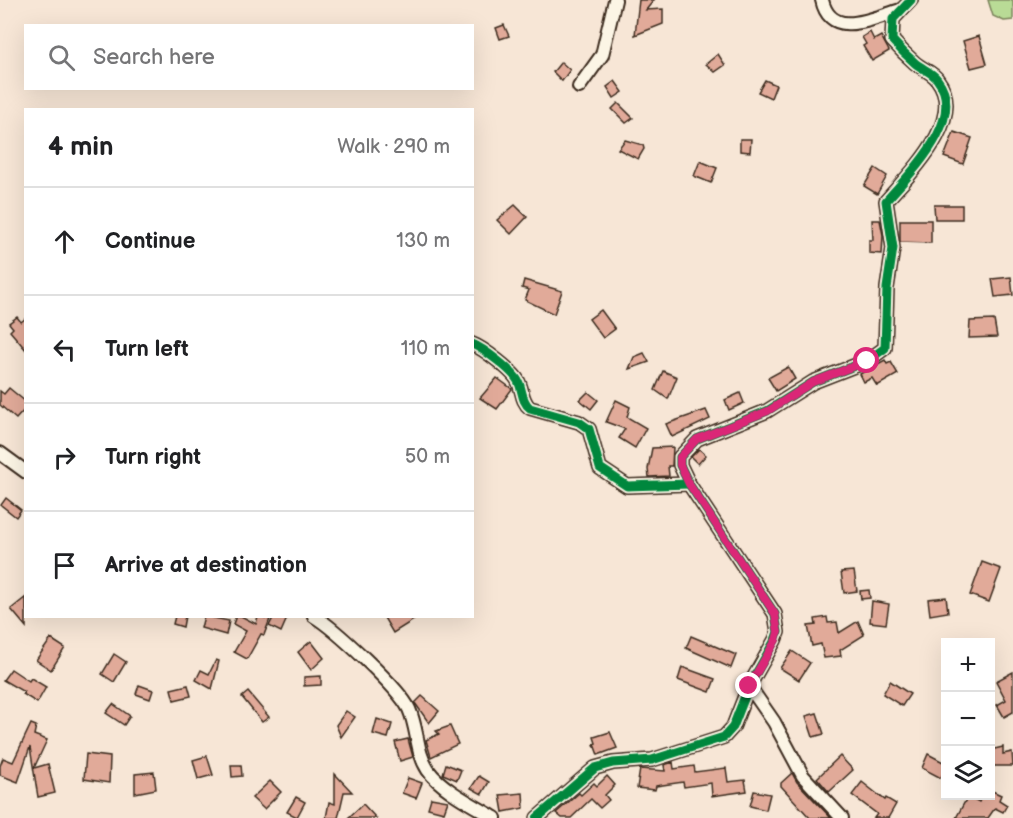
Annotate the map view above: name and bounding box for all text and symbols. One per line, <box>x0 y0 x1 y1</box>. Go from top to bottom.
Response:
search box <box>24 24 474 90</box>
icon: search <box>45 41 78 74</box>
text: Search here <box>93 44 215 71</box>
text: 4 min <box>48 132 113 163</box>
text: Walk · 290 m <box>337 135 450 159</box>
icon: ahead <box>48 225 81 258</box>
text: Continue <box>105 228 195 255</box>
text: 130 m <box>396 229 450 253</box>
icon: left <box>48 333 81 366</box>
text: Turn left <box>105 336 189 363</box>
text: 110 m <box>401 337 450 361</box>
route start <box>853 347 879 373</box>
icon: right <box>48 441 81 474</box>
text: Turn right <box>105 444 201 471</box>
text: 50 m <box>405 445 450 469</box>
icon: arrive <box>48 549 81 582</box>
text: Arrive at destination <box>105 552 307 579</box>
map controls <box>941 638 995 800</box>
button: + <box>941 638 995 692</box>
route end <box>735 672 761 698</box>
button: − <box>941 692 995 746</box>
button: layers <box>941 746 995 800</box>

